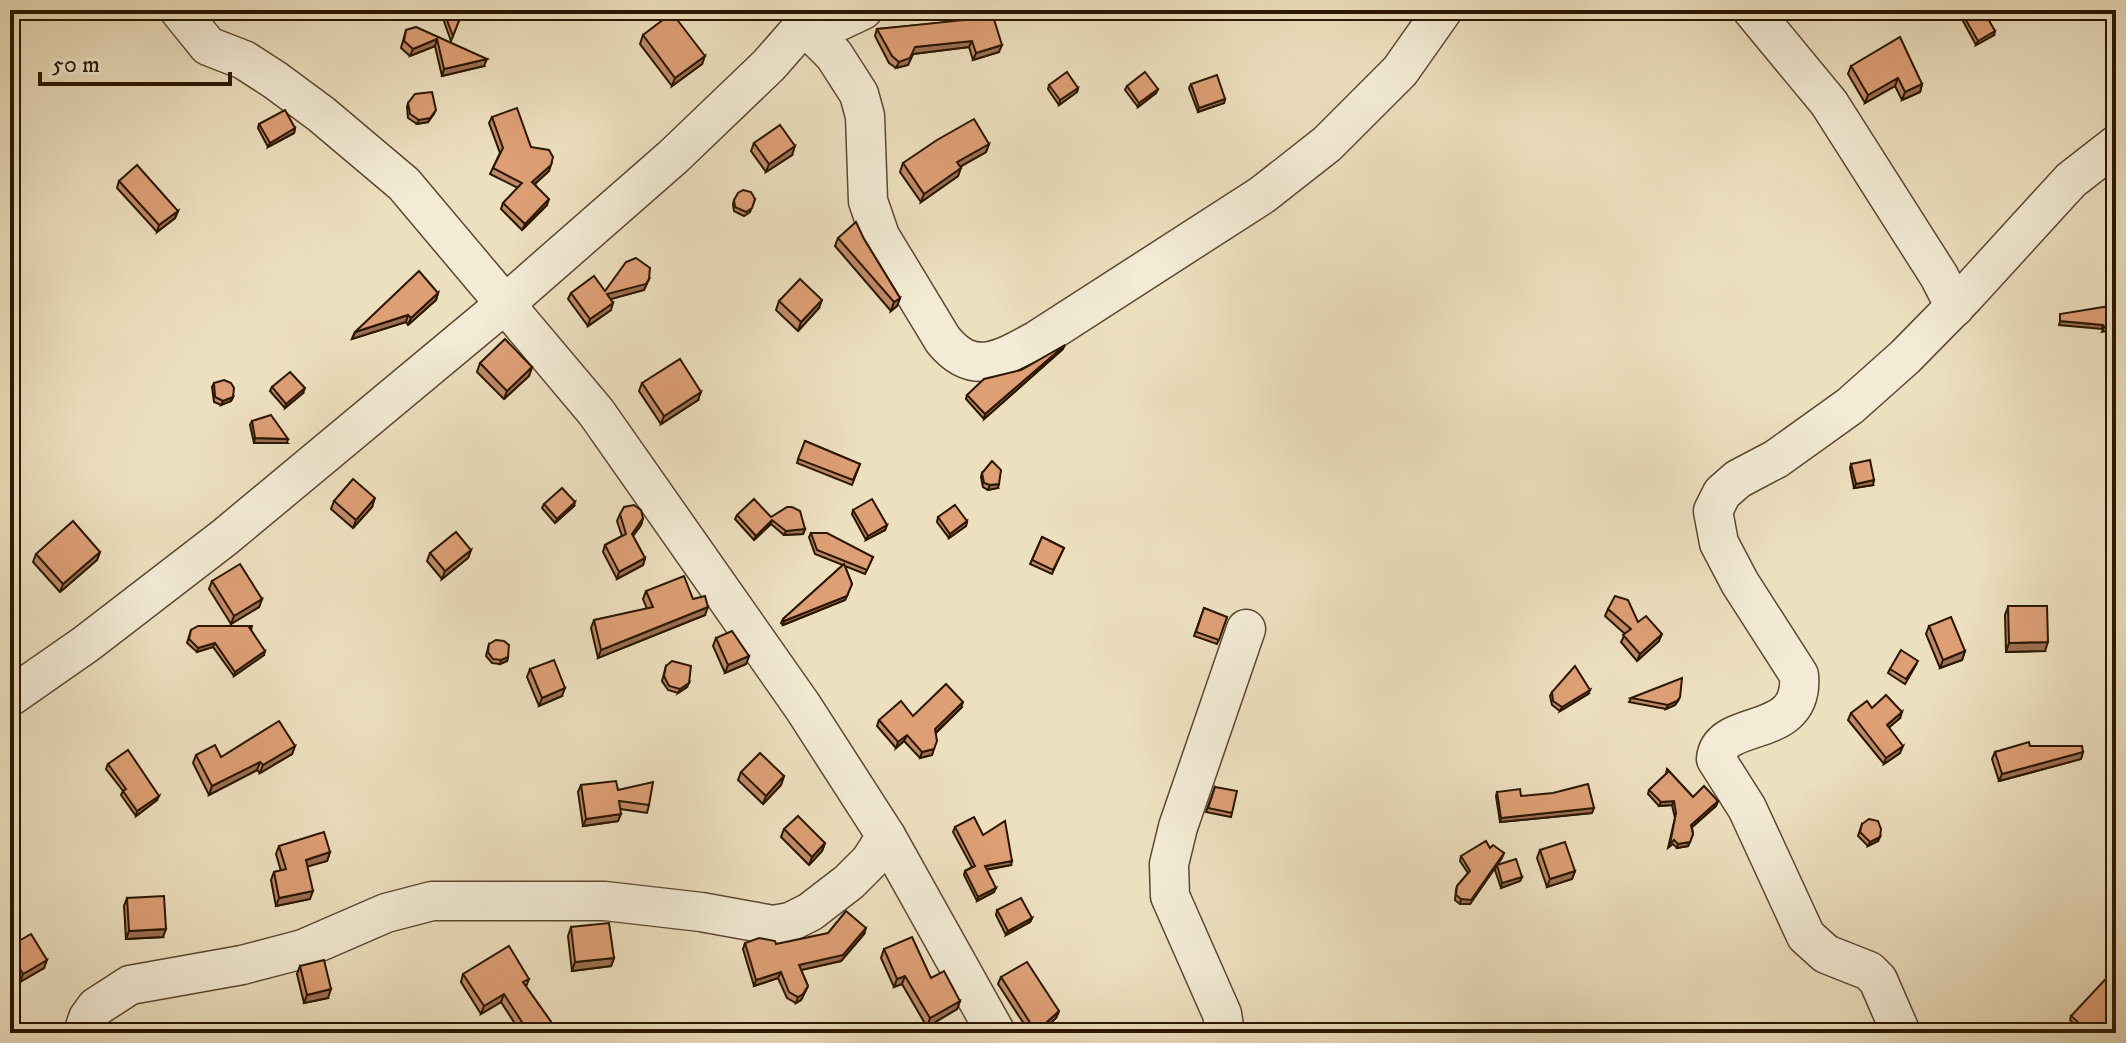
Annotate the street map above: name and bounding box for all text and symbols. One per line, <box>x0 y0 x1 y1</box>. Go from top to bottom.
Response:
scale bar <box>40 36 230 86</box>
text: 50 m <box>52 50 100 80</box>

